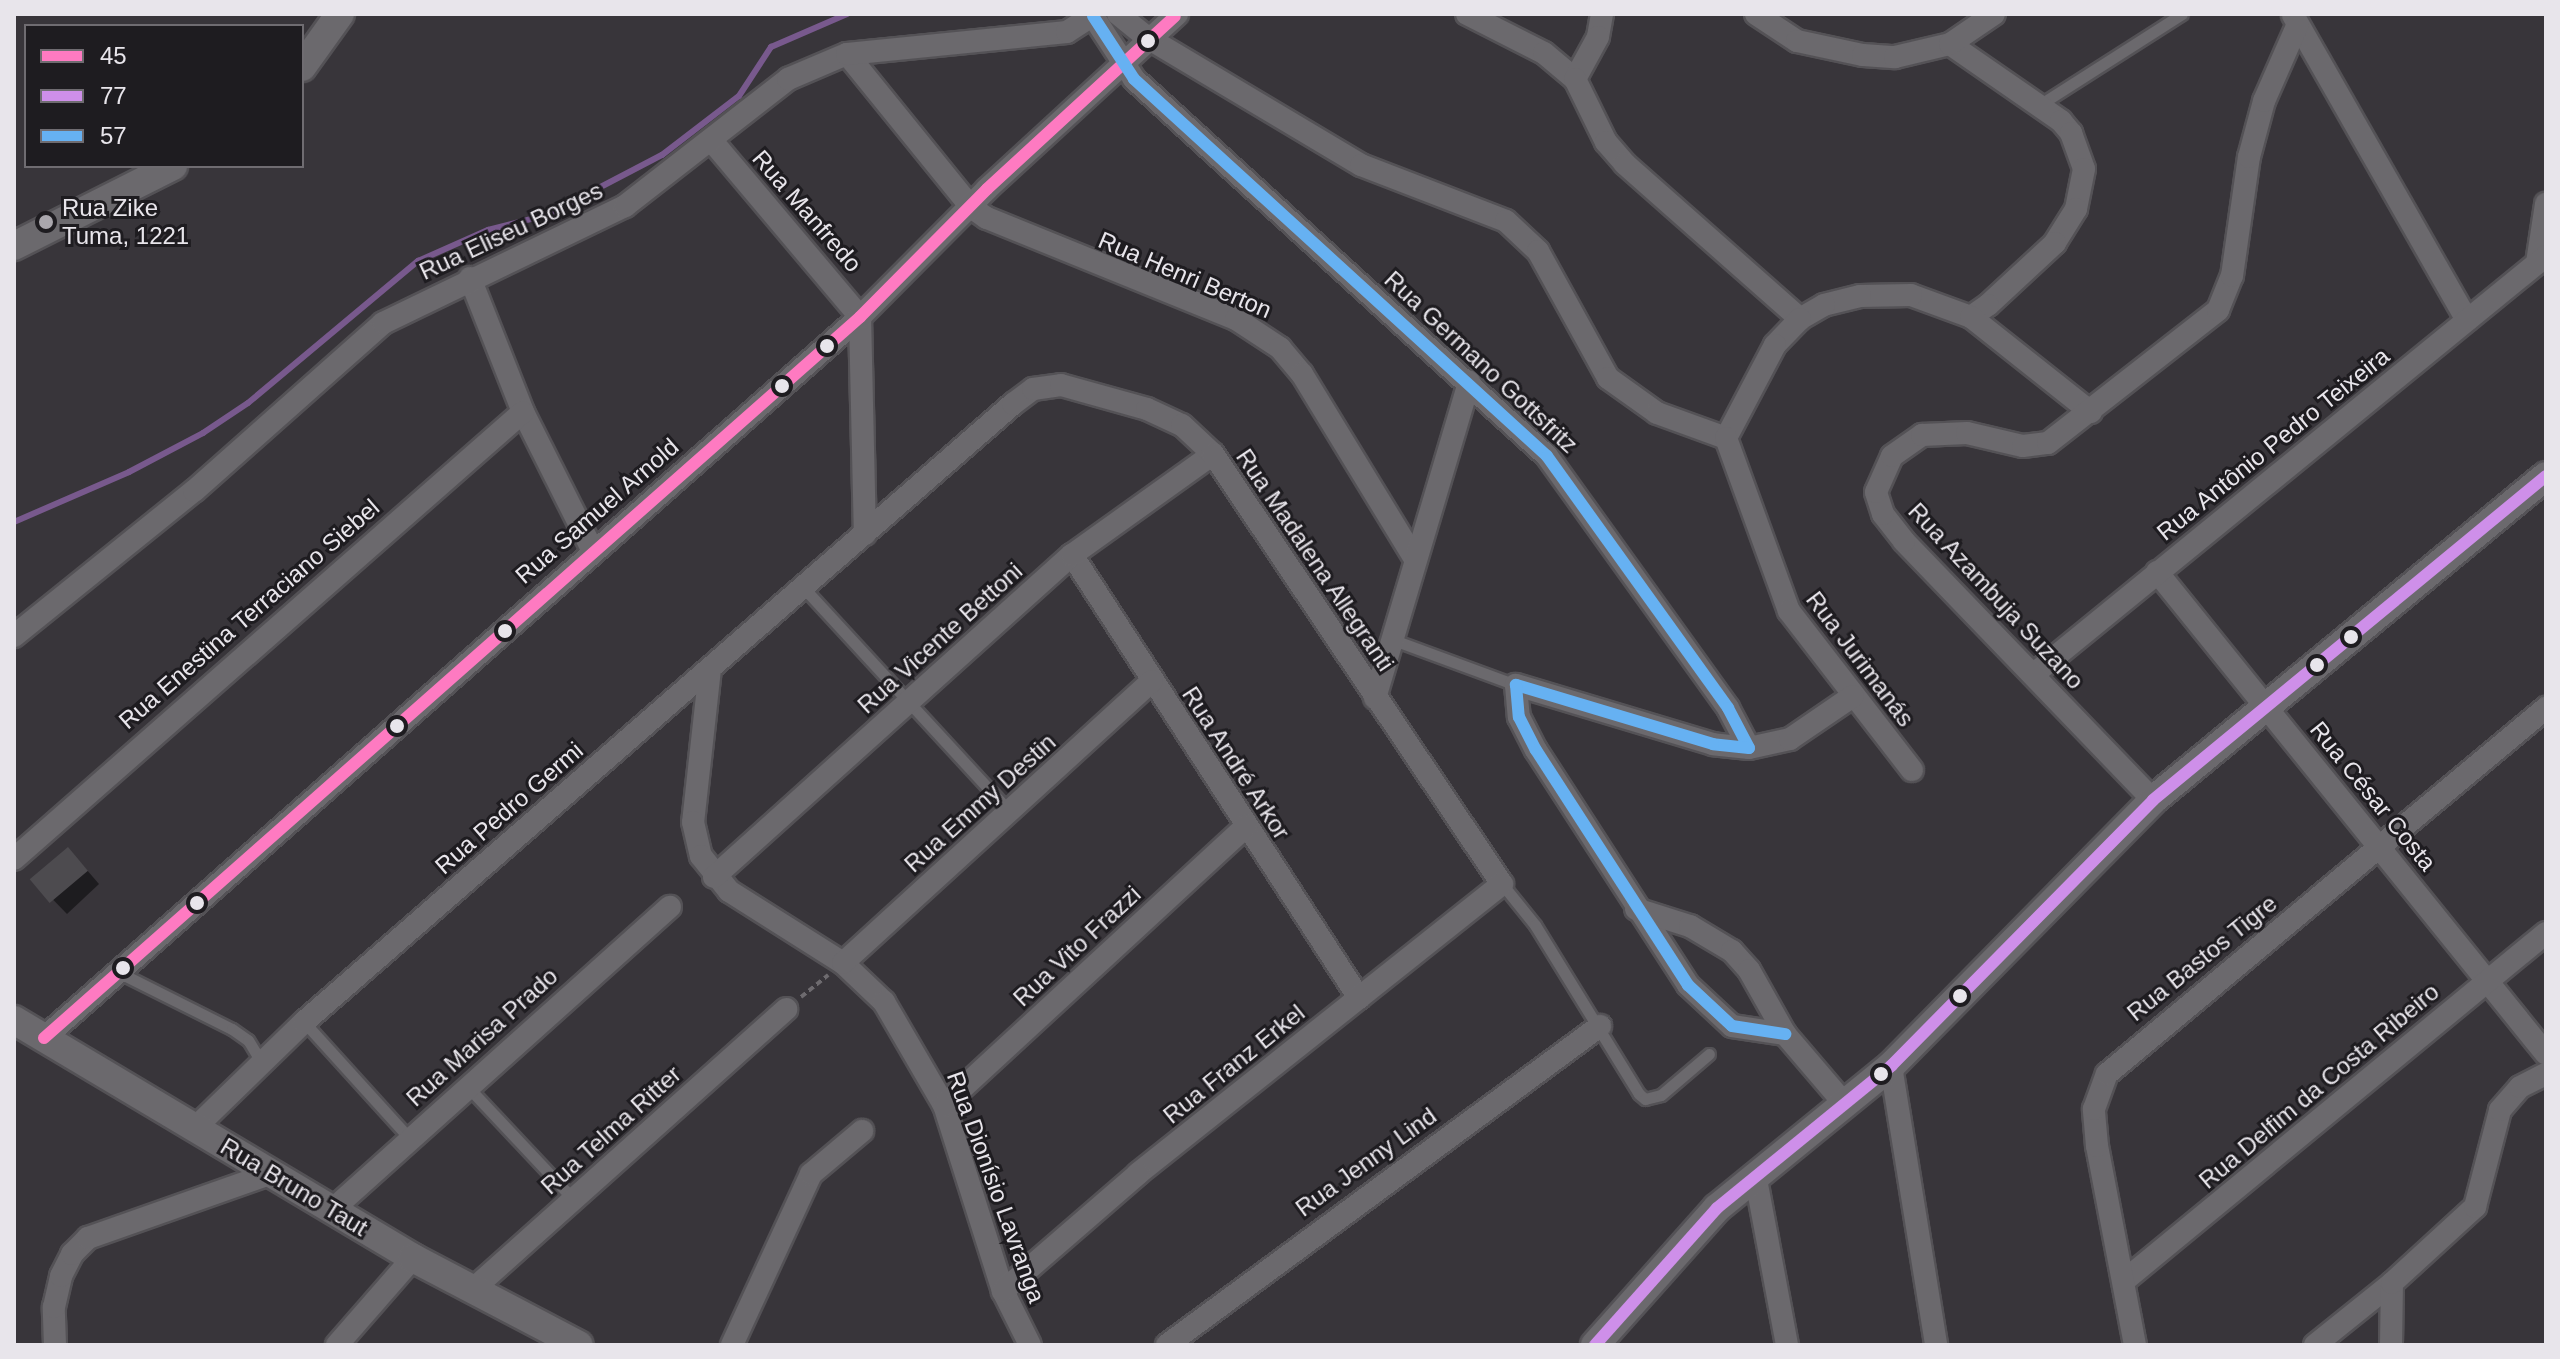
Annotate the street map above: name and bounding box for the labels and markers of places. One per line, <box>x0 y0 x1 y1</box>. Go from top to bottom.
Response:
unlabelled marker <box>1140 33 1156 49</box>
place label: Rua Zike Tuma, 1221 <box>62 194 189 250</box>
marker: Rua Zike Tuma, 1221 <box>37 213 55 231</box>
unlabelled marker <box>819 338 835 354</box>
unlabelled marker <box>774 378 790 394</box>
unlabelled marker <box>497 623 513 639</box>
unlabelled marker <box>2343 629 2359 645</box>
unlabelled marker <box>2309 657 2325 673</box>
unlabelled marker <box>389 718 405 734</box>
unlabelled marker <box>189 895 205 911</box>
unlabelled marker <box>115 960 131 976</box>
unlabelled marker <box>1952 988 1968 1004</box>
unlabelled marker <box>1873 1066 1889 1082</box>

